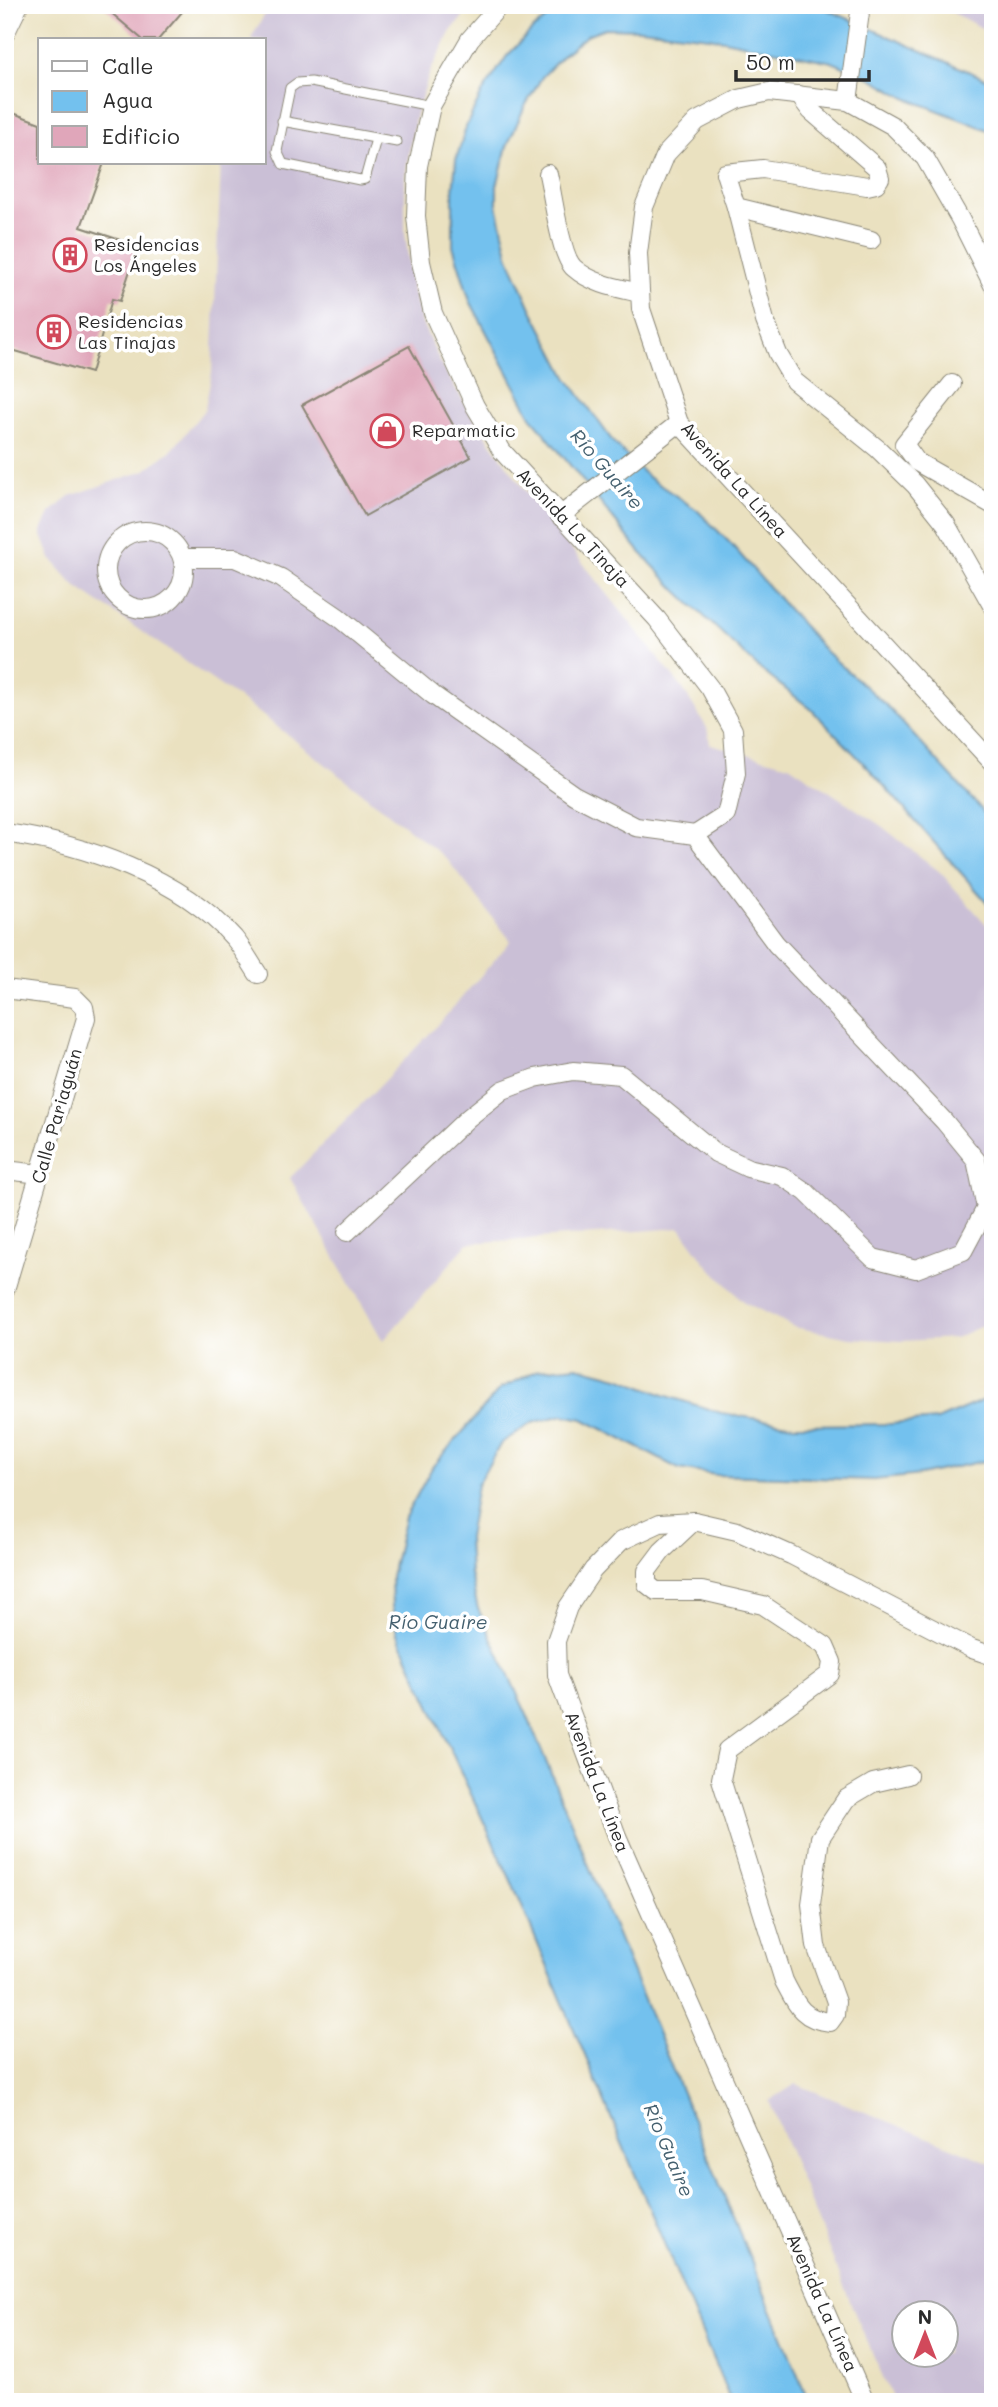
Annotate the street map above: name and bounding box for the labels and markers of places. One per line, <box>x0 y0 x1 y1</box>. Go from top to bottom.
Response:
place label: Residencias Los Ángeles <box>94 232 200 277</box>
building icon: Residencias Los Ángeles <box>51 236 89 274</box>
place label: Residencias Las Tinajas <box>78 309 184 354</box>
building icon: Residencias Las Tinajas <box>35 313 73 351</box>
shop icon: Reparmatic <box>368 412 406 450</box>
place label: Reparmatic <box>412 418 516 442</box>

